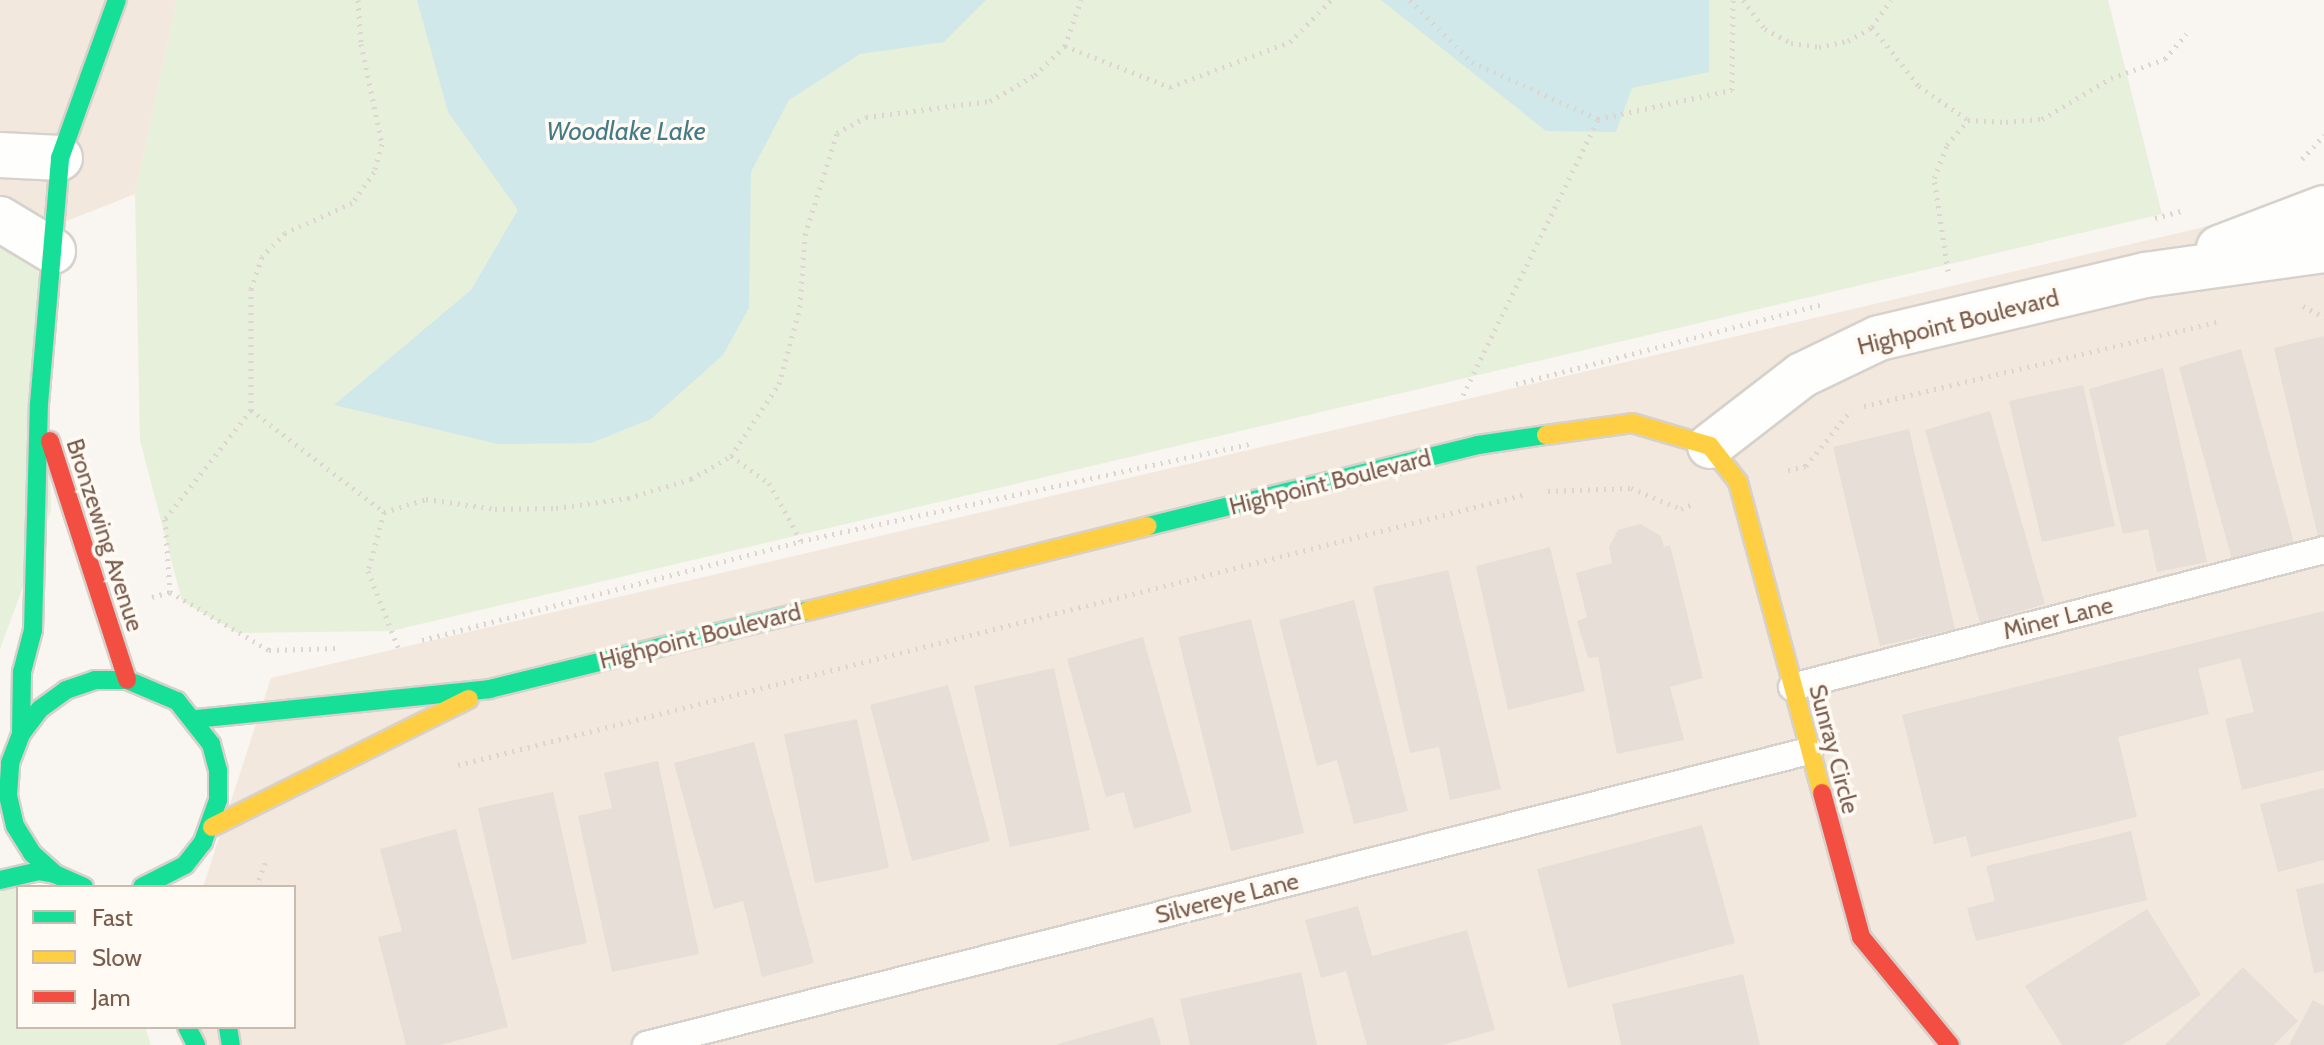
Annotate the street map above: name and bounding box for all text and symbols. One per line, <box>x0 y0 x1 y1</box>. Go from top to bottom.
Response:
water label: Woodlake Lake <box>546 116 706 148</box>
street label: Highpoint Boulevard <box>1854 283 2062 361</box>
street label: Bronzewing Avenue <box>60 435 150 635</box>
street label: Highpoint Boulevard <box>1226 443 1434 521</box>
street label: Miner Lane <box>2000 590 2116 646</box>
street label: Highpoint Boulevard <box>596 597 804 675</box>
street label: Sunray Circle <box>1803 681 1865 817</box>
street label: Silvereye Lane <box>1152 866 1302 930</box>
legend <box>16 885 296 1029</box>
text: Fast <box>92 903 133 932</box>
text: Slow <box>92 943 142 972</box>
text: Jam <box>92 983 130 1012</box>

